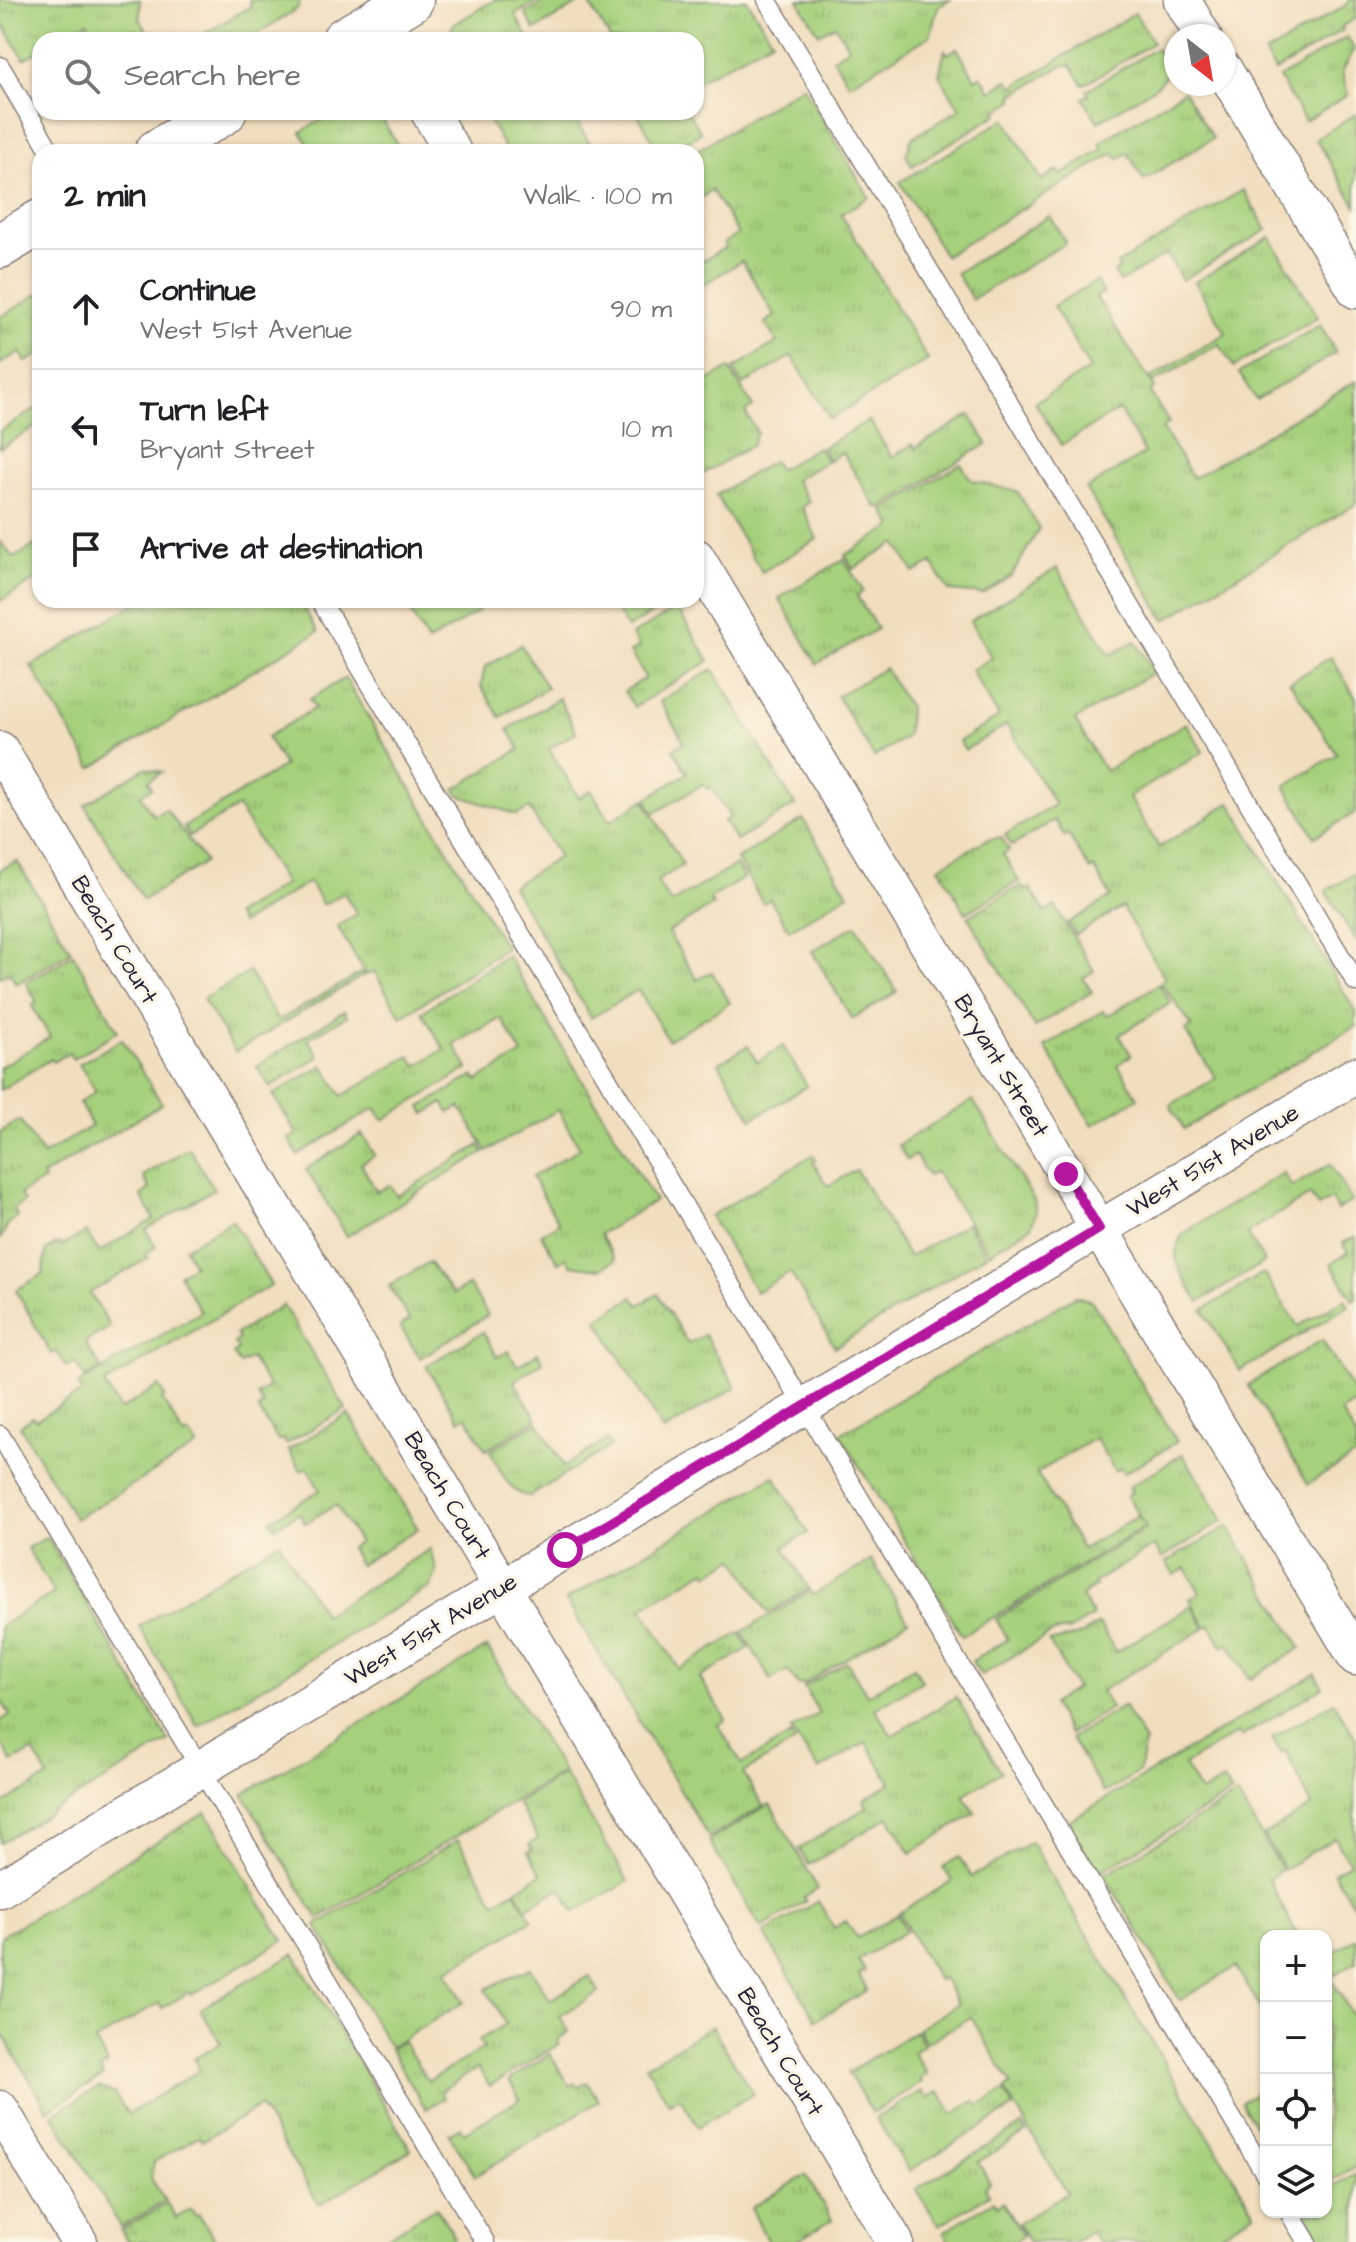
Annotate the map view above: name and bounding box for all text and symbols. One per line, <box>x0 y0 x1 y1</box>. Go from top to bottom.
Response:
north arrow <box>1164 24 1236 96</box>
search box <box>32 32 704 120</box>
icon: search <box>60 54 104 98</box>
text: Search here <box>124 55 301 97</box>
text: 2 min <box>64 172 146 220</box>
text: Walk · 100 m <box>523 178 672 214</box>
text: Continue <box>140 270 256 312</box>
icon: ahead <box>64 287 108 331</box>
text: 90 m <box>610 291 672 327</box>
text: West 51st Avenue <box>140 312 353 348</box>
text: Turn left <box>140 390 268 432</box>
icon: left <box>64 407 108 451</box>
text: 10 m <box>622 411 672 447</box>
text: Bryant Street <box>140 432 314 468</box>
icon: arrive <box>64 527 108 571</box>
text: Arrive at destination <box>140 528 422 570</box>
street label: Beach Court <box>62 869 166 1011</box>
street label: Bryant Street <box>944 988 1057 1145</box>
street label: West 51st Avenue <box>1120 1096 1306 1226</box>
route end <box>1048 1156 1084 1192</box>
street label: Beach Court <box>395 1425 499 1567</box>
route start <box>547 1532 583 1568</box>
street label: West 51st Avenue <box>338 1565 524 1695</box>
map controls <box>1260 1930 1332 2218</box>
button: + <box>1260 1930 1332 2002</box>
street label: Beach Court <box>728 1981 832 2123</box>
button: − <box>1260 2002 1332 2074</box>
button: locate <box>1260 2074 1332 2146</box>
button: layers <box>1260 2146 1332 2218</box>

